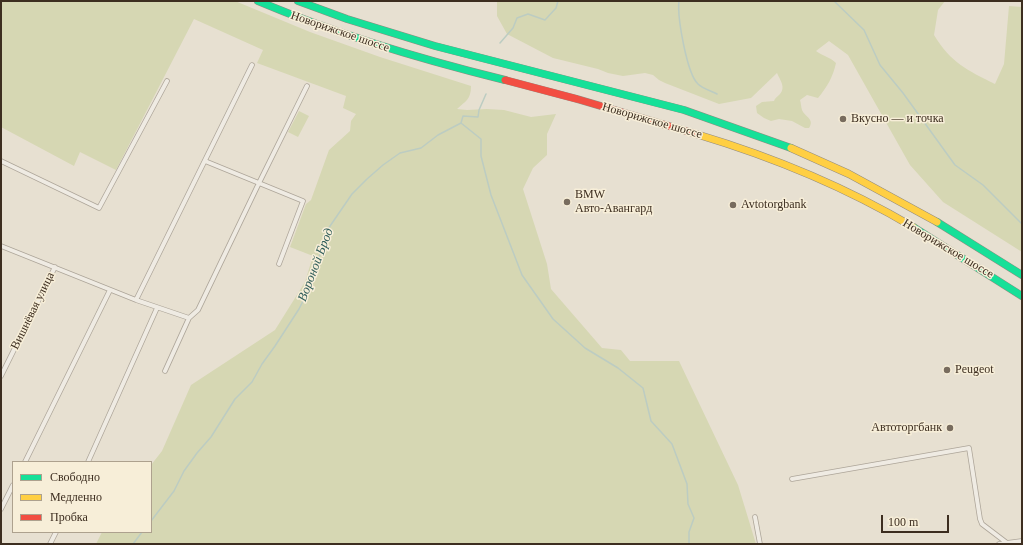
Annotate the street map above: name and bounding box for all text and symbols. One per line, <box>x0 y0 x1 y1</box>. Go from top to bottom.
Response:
street label: Новорижское шоссе <box>289 8 391 56</box>
street label: Новорижское шоссе <box>600 100 704 142</box>
place label: Вкусно — и точка <box>851 112 944 126</box>
marker: Вкусно — и точка <box>838 114 848 124</box>
place label: BMW Авто-Авангард <box>575 188 652 216</box>
marker: BMW Авто-Авангард <box>562 197 572 207</box>
place label: Avtotorgbank <box>741 198 807 212</box>
marker: Avtotorgbank <box>728 200 738 210</box>
street label: Новорижское шоссе <box>900 216 996 282</box>
water label: Вороной Брод <box>295 226 337 304</box>
street label: Вишнёвая улица <box>8 270 58 352</box>
place label: Peugeot <box>955 363 994 377</box>
marker: Peugeot <box>942 365 952 375</box>
place label: Автоторгбанк <box>871 421 942 435</box>
marker: Автоторгбанк <box>945 423 955 433</box>
legend <box>12 461 152 533</box>
text: Свободно <box>50 470 100 484</box>
text: Медленно <box>50 490 102 504</box>
scale bar <box>883 507 951 533</box>
text: Пробка <box>50 510 88 524</box>
text: 100 m <box>888 515 918 529</box>

